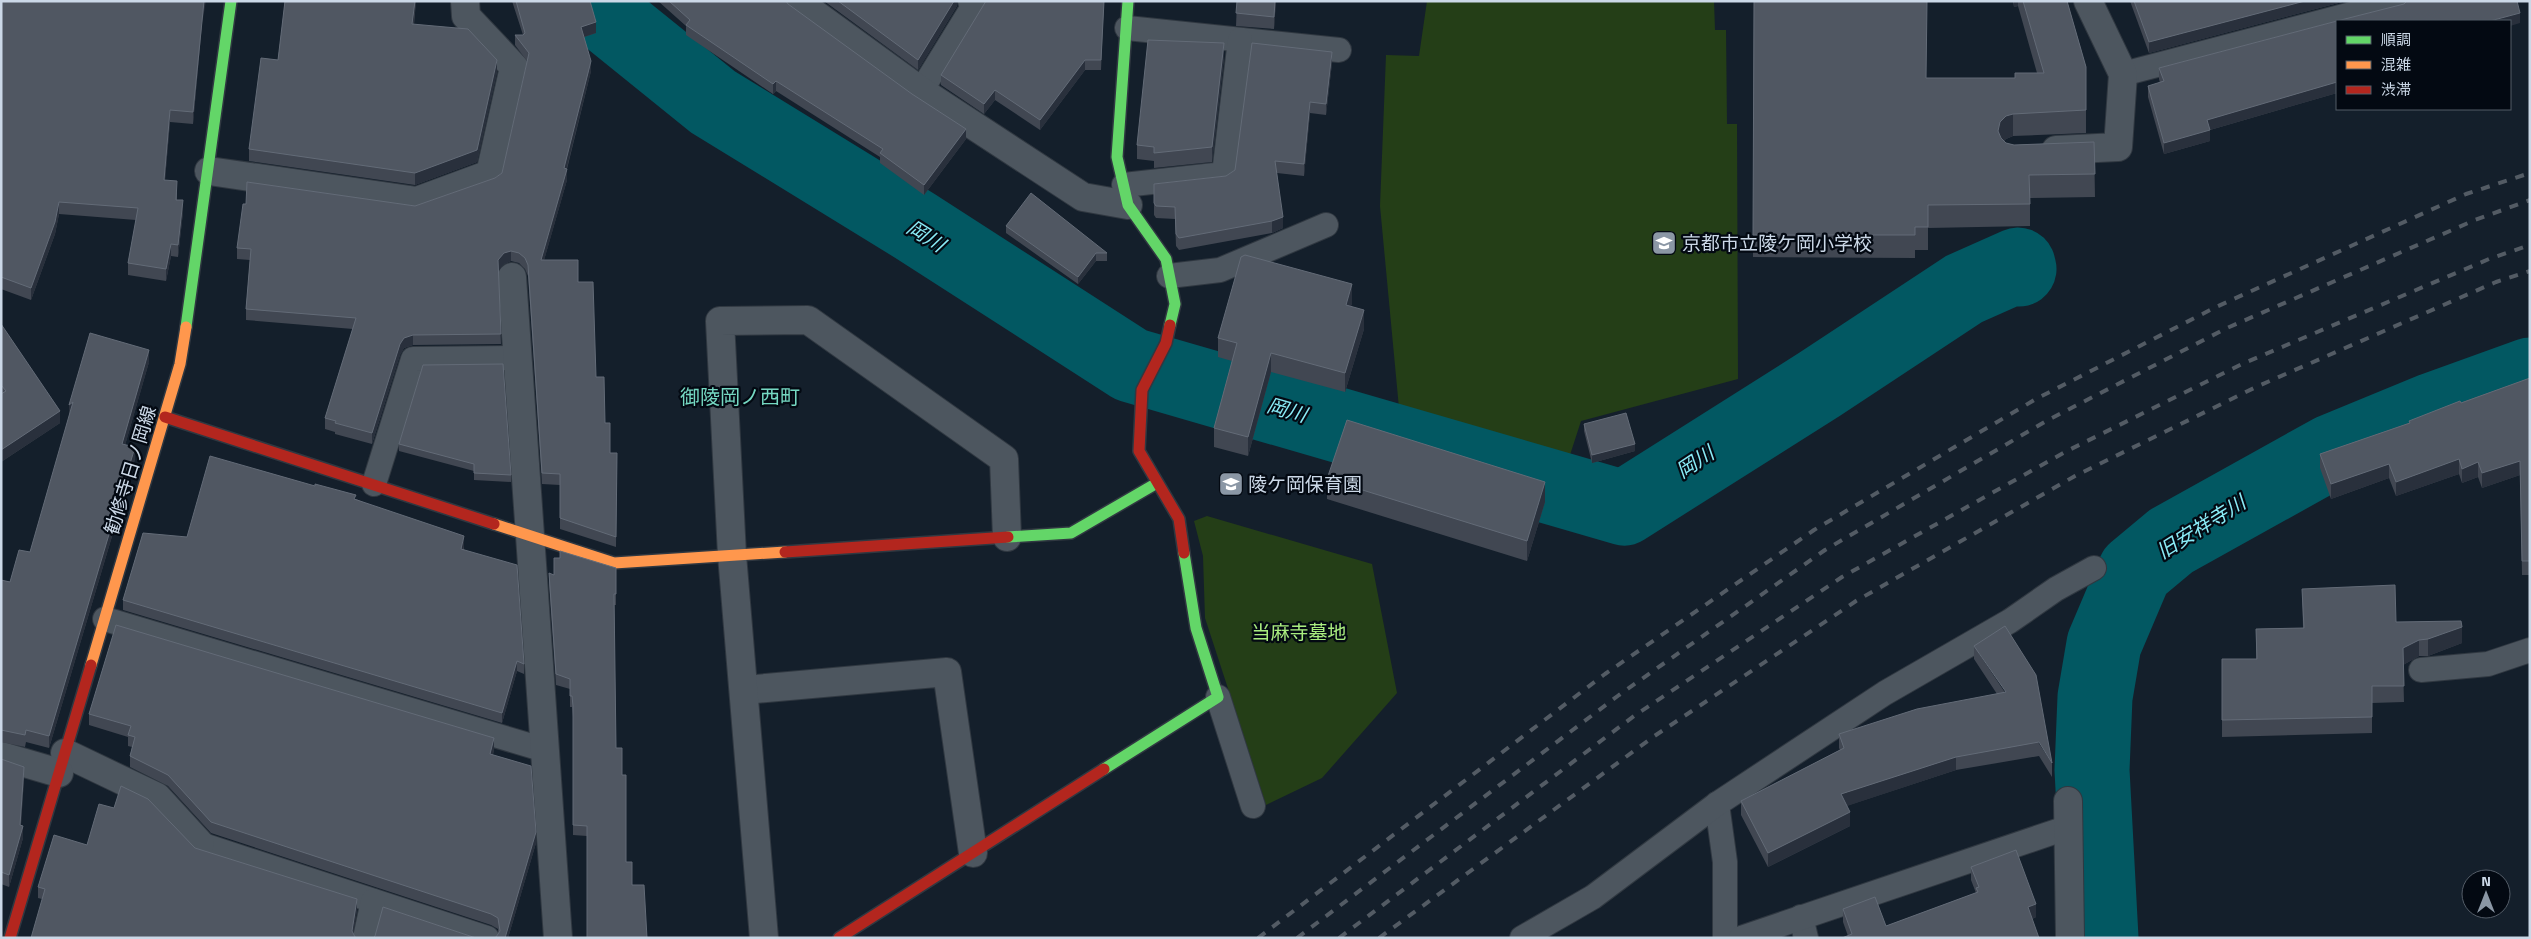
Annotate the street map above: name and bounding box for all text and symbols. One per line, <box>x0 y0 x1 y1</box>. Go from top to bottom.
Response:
legend <box>2336 20 2511 110</box>
text: 順調 <box>2381 28 2411 51</box>
text: 混雑 <box>2381 53 2411 76</box>
text: 渋滞 <box>2381 78 2411 101</box>
water label: 岡川 <box>901 212 953 260</box>
place label: 京都市立陵ケ岡小学校 <box>1682 228 1872 257</box>
school or university icon: 京都市立陵ケ岡小学校 <box>1651 230 1677 256</box>
district label: 御陵岡ノ西町 <box>680 381 800 412</box>
water label: 岡川 <box>1264 389 1313 430</box>
street label: 勧修寺日ノ岡線 <box>96 402 163 538</box>
water label: 岡川 <box>1670 437 1722 485</box>
place label: 陵ケ岡保育園 <box>1248 469 1362 498</box>
school or university icon: 陵ケ岡保育園 <box>1218 471 1244 497</box>
water label: 旧安祥寺川 <box>2150 486 2253 566</box>
park label: 当麻寺墓地 <box>1251 617 1347 646</box>
north arrow <box>2461 869 2511 919</box>
text: N <box>2481 870 2491 891</box>

